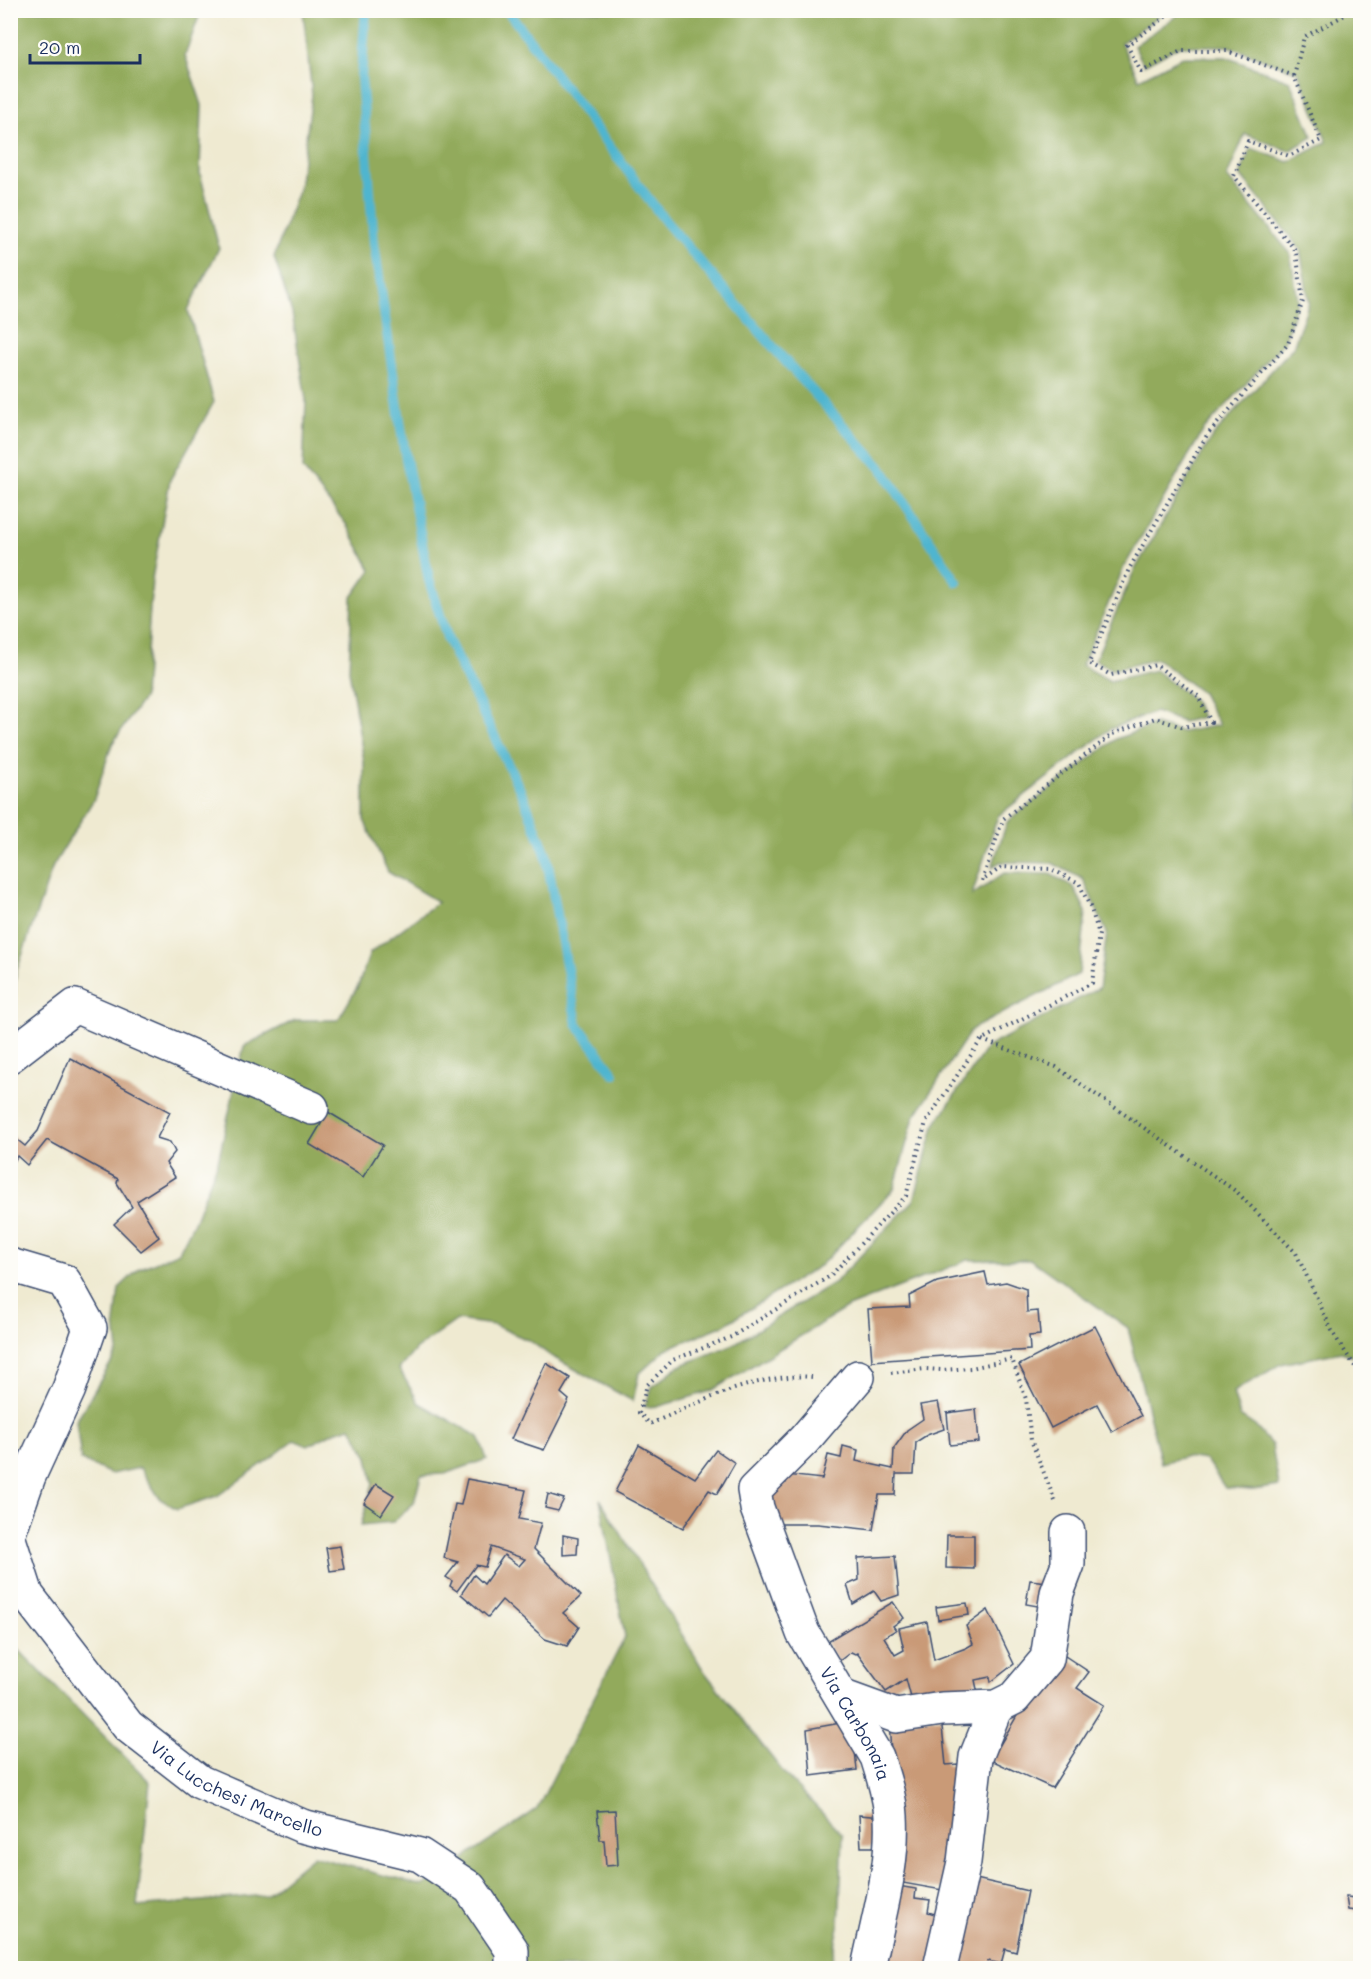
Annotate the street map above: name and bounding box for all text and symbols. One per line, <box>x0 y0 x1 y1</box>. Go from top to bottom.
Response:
scale bar <box>30 27 140 65</box>
text: 20 m <box>39 35 80 59</box>
street label: Via Carbonaia <box>815 1662 897 1783</box>
street label: Via Lucchesi Marcello <box>146 1735 325 1842</box>

